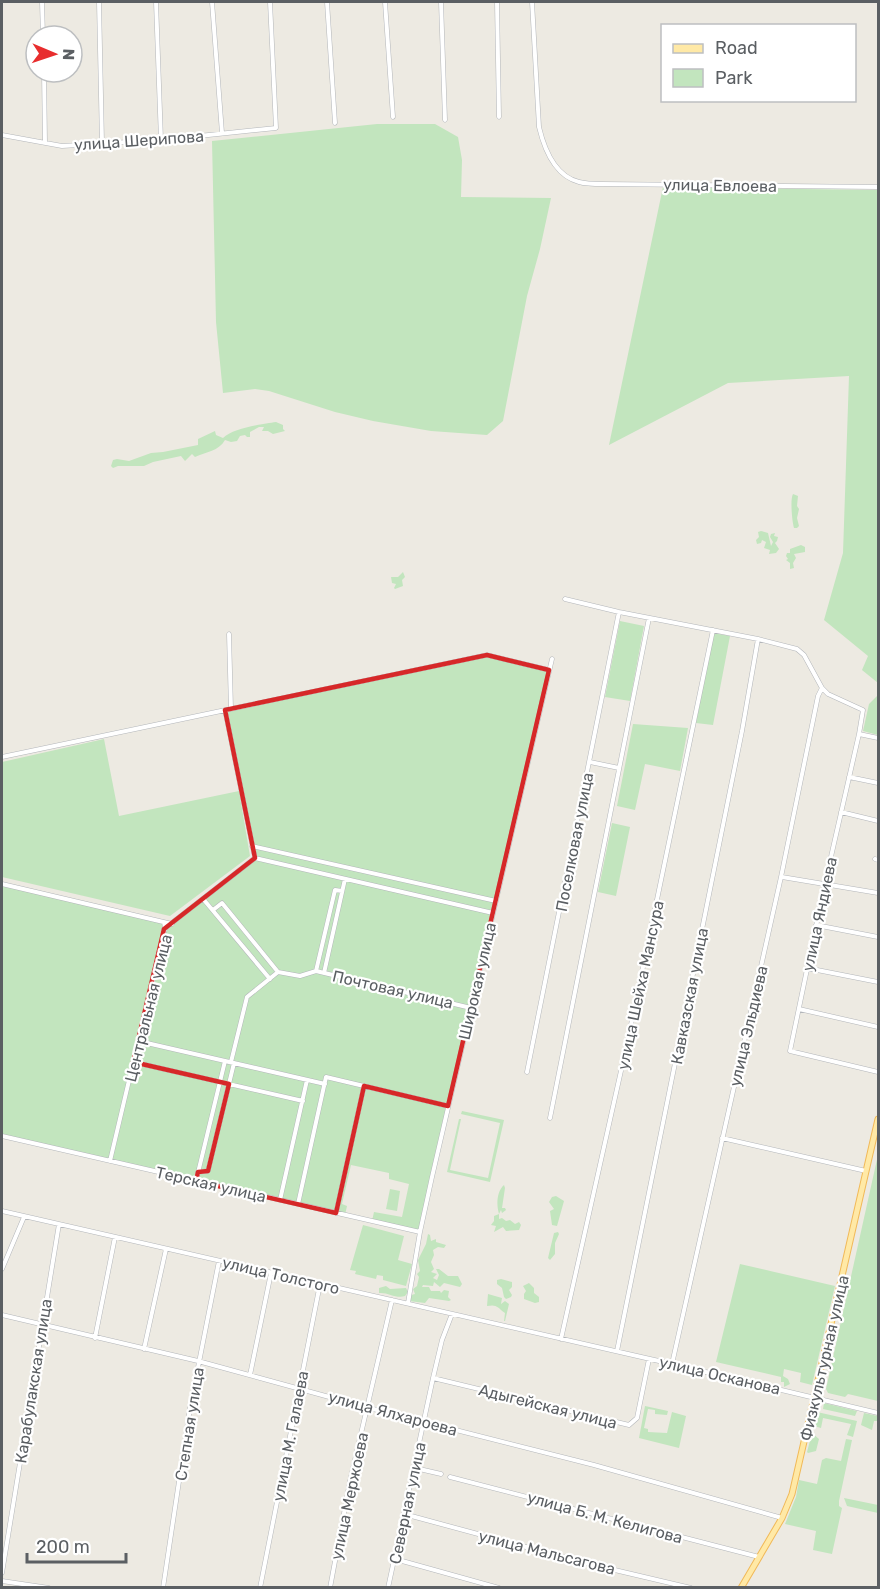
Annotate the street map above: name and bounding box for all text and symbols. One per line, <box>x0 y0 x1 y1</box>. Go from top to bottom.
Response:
north arrow <box>24 24 84 84</box>
legend <box>661 24 856 102</box>
text: Road <box>715 37 758 59</box>
text: N <box>59 48 78 61</box>
text: Park <box>715 67 753 89</box>
street label: улица Шерипова <box>74 126 205 155</box>
street label: улица Евлоева <box>663 175 777 196</box>
street label: Поселковая улица <box>552 771 597 913</box>
street label: улица Яндиева <box>798 855 841 973</box>
street label: улица Шейха Мансура <box>613 899 668 1071</box>
street label: Широкая улица <box>455 921 500 1042</box>
street label: Кавказская улица <box>667 926 712 1066</box>
street label: Центральная улица <box>121 932 176 1084</box>
street label: улица Эльдиева <box>725 964 772 1088</box>
street label: Почтовая улица <box>331 966 455 1013</box>
street label: Терская улица <box>154 1163 268 1206</box>
street label: улица Толстого <box>220 1253 341 1298</box>
street label: Физкультурная улица <box>796 1273 853 1443</box>
street label: Карабулакская улица <box>11 1298 56 1465</box>
street label: улица Осканова <box>657 1352 782 1399</box>
street label: Степная улица <box>171 1366 208 1482</box>
street label: улица М. Галаева <box>269 1369 312 1503</box>
street label: Адыгейская улица <box>477 1380 619 1433</box>
street label: улица Ялхароева <box>326 1387 459 1440</box>
street label: улица Мержоева <box>327 1431 372 1562</box>
street label: Северная улица <box>385 1440 430 1566</box>
street label: улица Б. М. Келигова <box>525 1488 685 1547</box>
scale bar <box>27 1526 126 1564</box>
street label: улица Мальсагова <box>477 1526 617 1579</box>
text: 200 m <box>36 1536 90 1558</box>

